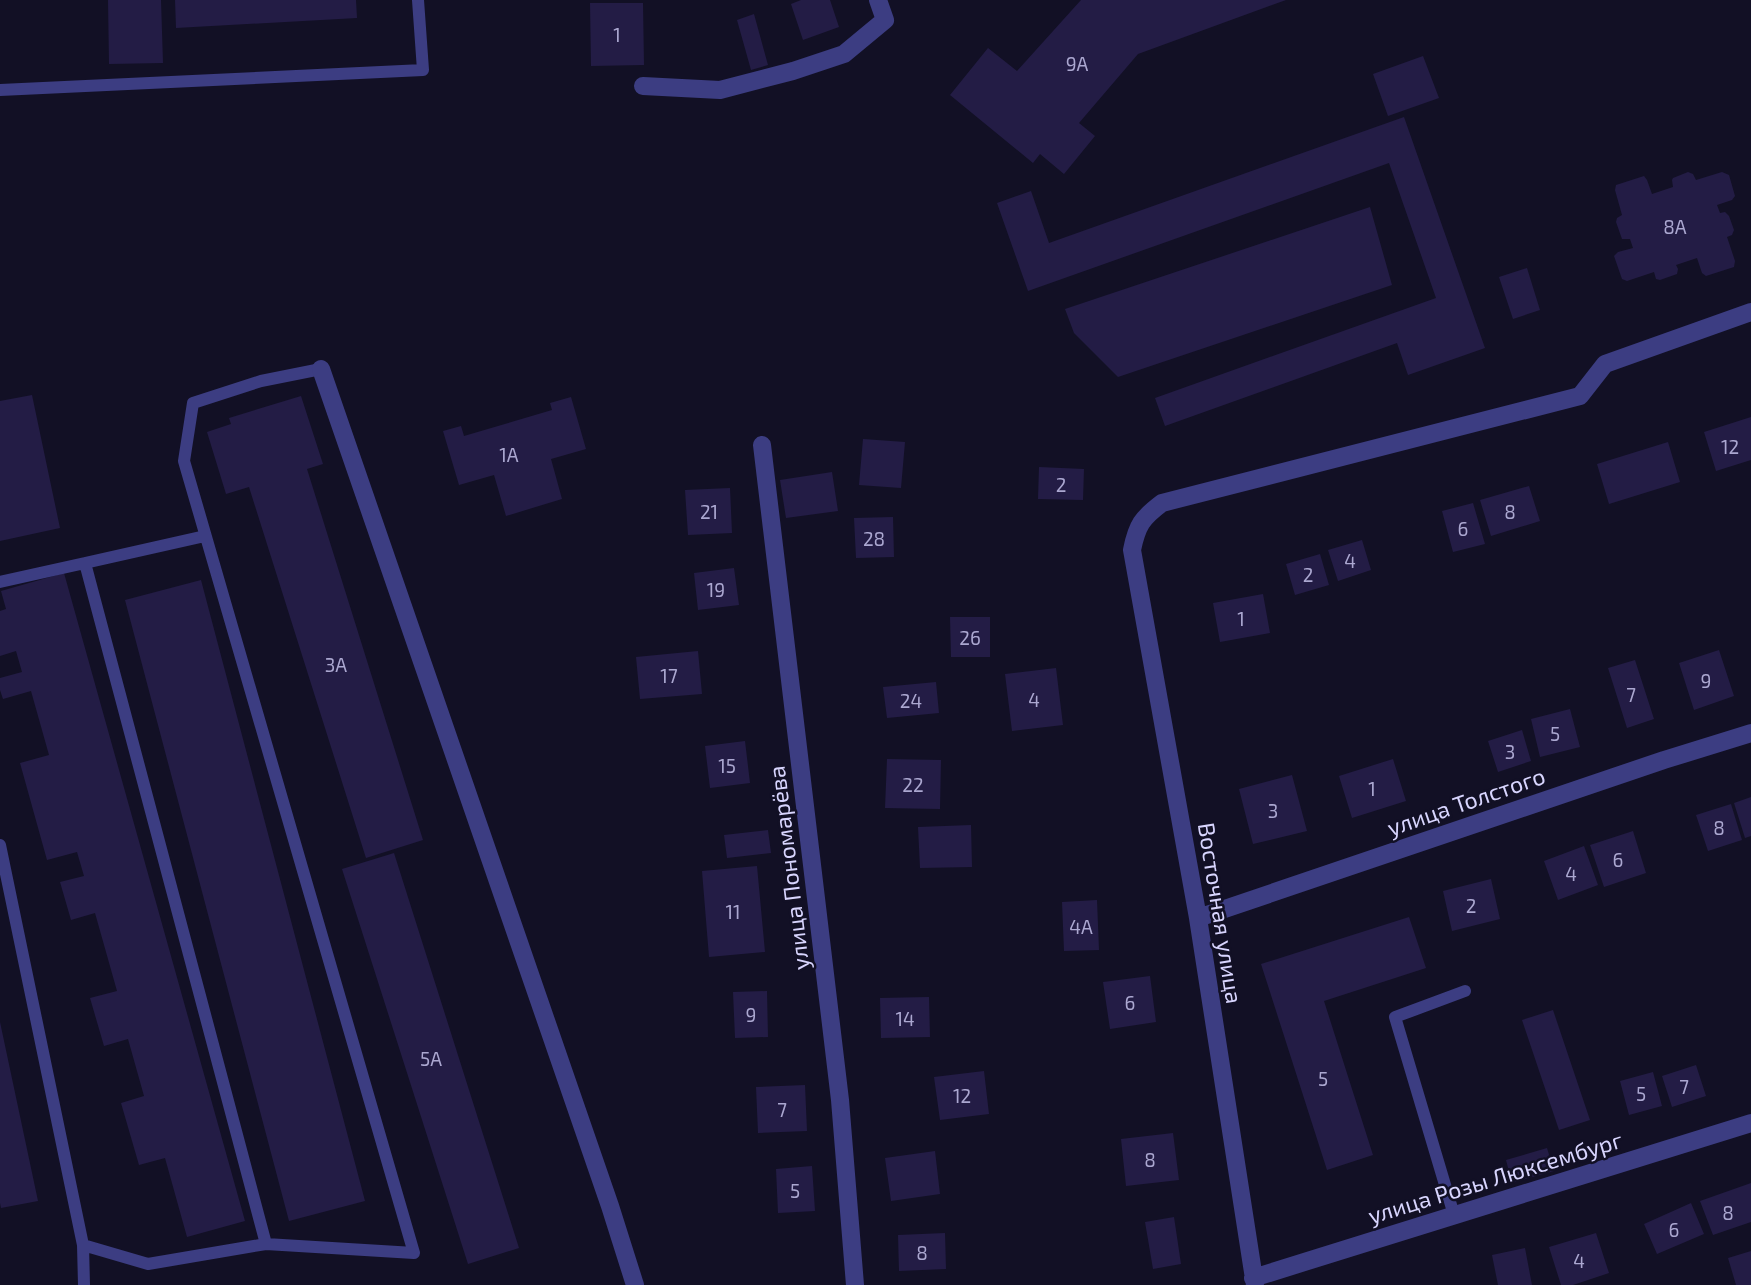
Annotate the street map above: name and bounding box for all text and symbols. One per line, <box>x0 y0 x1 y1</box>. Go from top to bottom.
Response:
house number: 1 <box>613 23 621 46</box>
house number: 9А <box>1066 52 1089 75</box>
house number: 8А <box>1663 215 1687 238</box>
house number: 12 <box>1721 435 1739 458</box>
house number: 1А <box>499 443 519 466</box>
house number: 2 <box>1056 473 1066 496</box>
house number: 21 <box>700 500 718 523</box>
house number: 8 <box>1504 500 1516 523</box>
house number: 6 <box>1458 517 1468 540</box>
house number: 28 <box>863 527 885 550</box>
house number: 4 <box>1344 549 1356 572</box>
house number: 2 <box>1303 563 1313 586</box>
house number: 19 <box>707 578 725 601</box>
house number: 1 <box>1237 607 1245 630</box>
house number: 26 <box>959 626 981 649</box>
house number: 3А <box>325 653 347 676</box>
house number: 17 <box>660 664 678 687</box>
house number: 9 <box>1701 669 1711 692</box>
house number: 7 <box>1626 683 1636 706</box>
house number: 4 <box>1028 688 1040 711</box>
house number: 24 <box>900 689 922 712</box>
house number: 5 <box>1550 722 1560 745</box>
house number: 3 <box>1505 740 1515 763</box>
house number: 15 <box>718 754 736 777</box>
street label: улица Толстого <box>1383 761 1549 842</box>
street label: улица Пономарёва <box>762 764 815 972</box>
house number: 22 <box>902 773 924 796</box>
house number: 1 <box>1368 777 1376 800</box>
house number: 3 <box>1268 799 1278 822</box>
house number: 8 <box>1713 816 1725 839</box>
street label: Восточная улица <box>1192 820 1249 1006</box>
house number: 6 <box>1613 848 1623 871</box>
house number: 4 <box>1565 862 1577 885</box>
house number: 2 <box>1466 894 1476 917</box>
house number: 11 <box>725 900 741 923</box>
house number: 4А <box>1069 915 1093 938</box>
house number: 6 <box>1125 991 1135 1014</box>
house number: 9 <box>746 1003 756 1026</box>
house number: 14 <box>895 1007 915 1030</box>
house number: 5А <box>420 1047 442 1070</box>
house number: 5 <box>1318 1067 1328 1090</box>
house number: 7 <box>1679 1075 1689 1098</box>
house number: 5 <box>1636 1082 1646 1105</box>
house number: 12 <box>953 1084 971 1107</box>
house number: 7 <box>777 1098 787 1121</box>
street label: улица Розы Люксембург <box>1364 1125 1626 1230</box>
house number: 8 <box>1144 1148 1156 1171</box>
house number: 5 <box>790 1179 800 1202</box>
house number: 8 <box>1722 1201 1734 1224</box>
house number: 6 <box>1669 1218 1679 1241</box>
house number: 8 <box>916 1241 928 1264</box>
house number: 4 <box>1573 1249 1585 1272</box>

